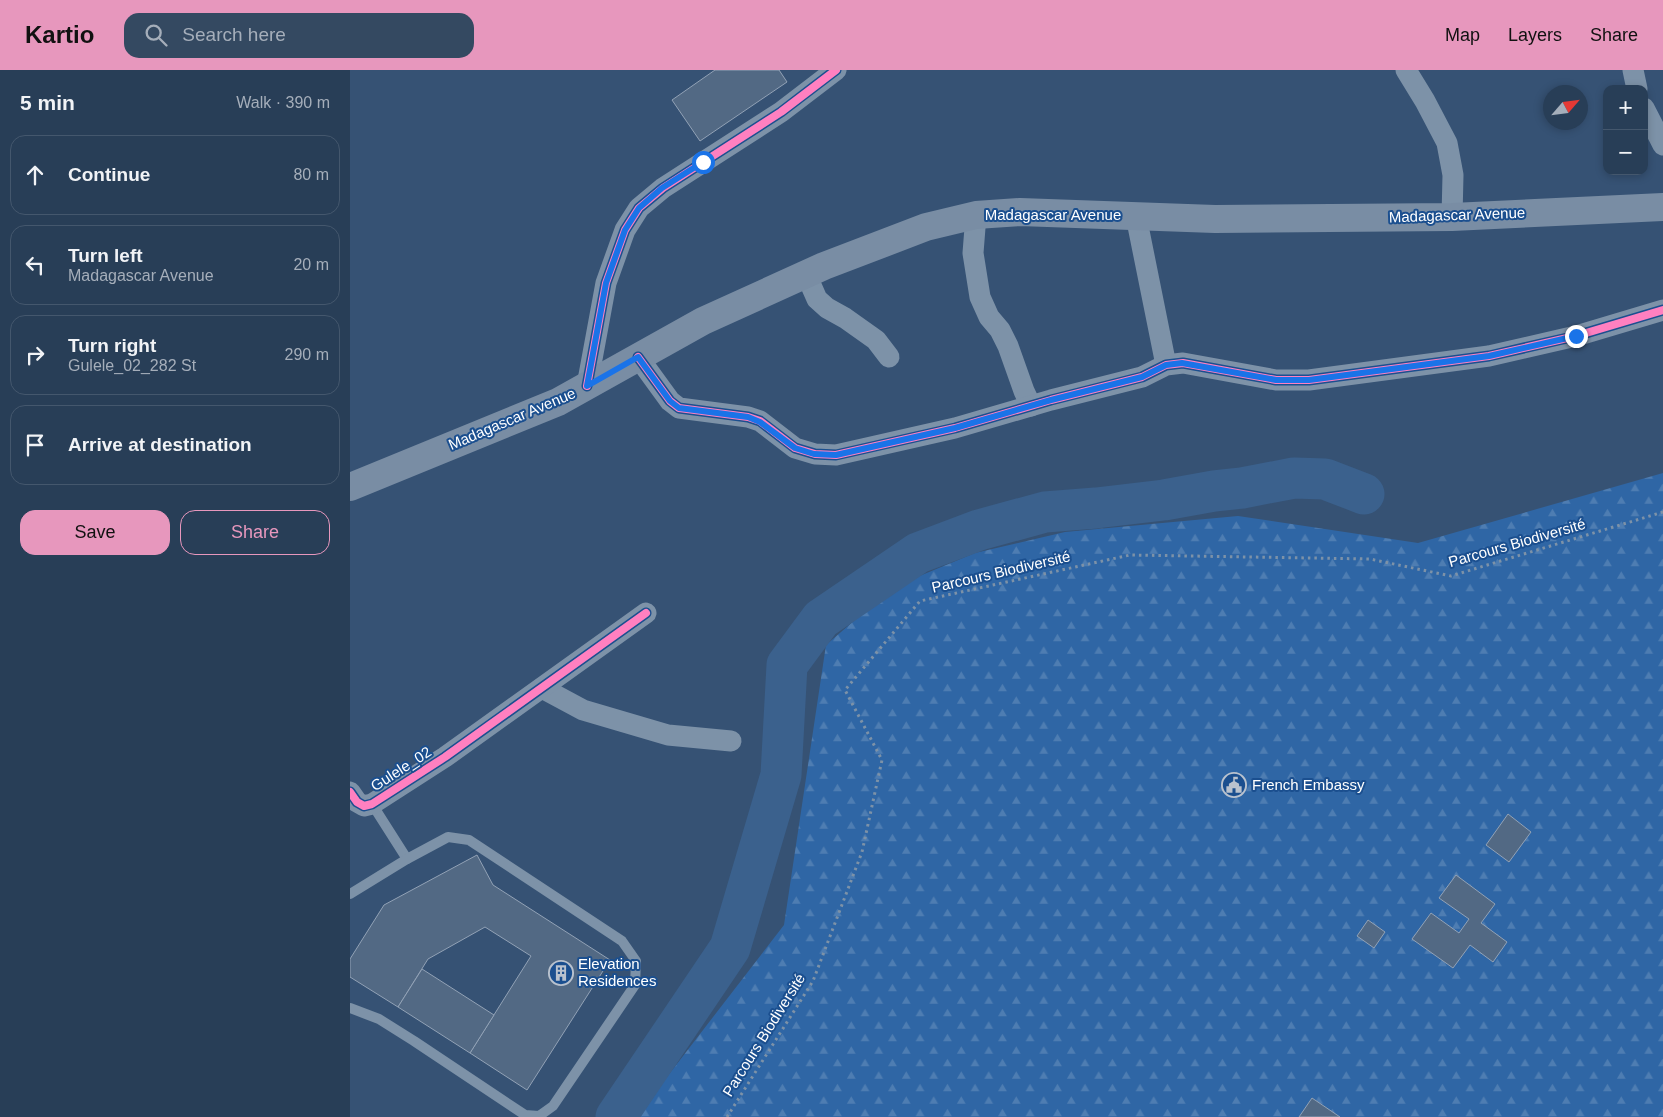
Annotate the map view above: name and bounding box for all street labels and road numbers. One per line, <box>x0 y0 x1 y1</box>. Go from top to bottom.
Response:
street label: Madagascar Avenue <box>1388 204 1525 225</box>
street label: Madagascar Avenue <box>985 206 1121 223</box>
street label: Madagascar Avenue <box>446 384 578 453</box>
street label: Parcours Biodiversité <box>1446 515 1587 570</box>
street label: Parcours Biodiversité <box>930 547 1072 596</box>
street label: Gulele_02 <box>367 743 434 794</box>
street label: Parcours Biodiversité <box>719 970 808 1099</box>

